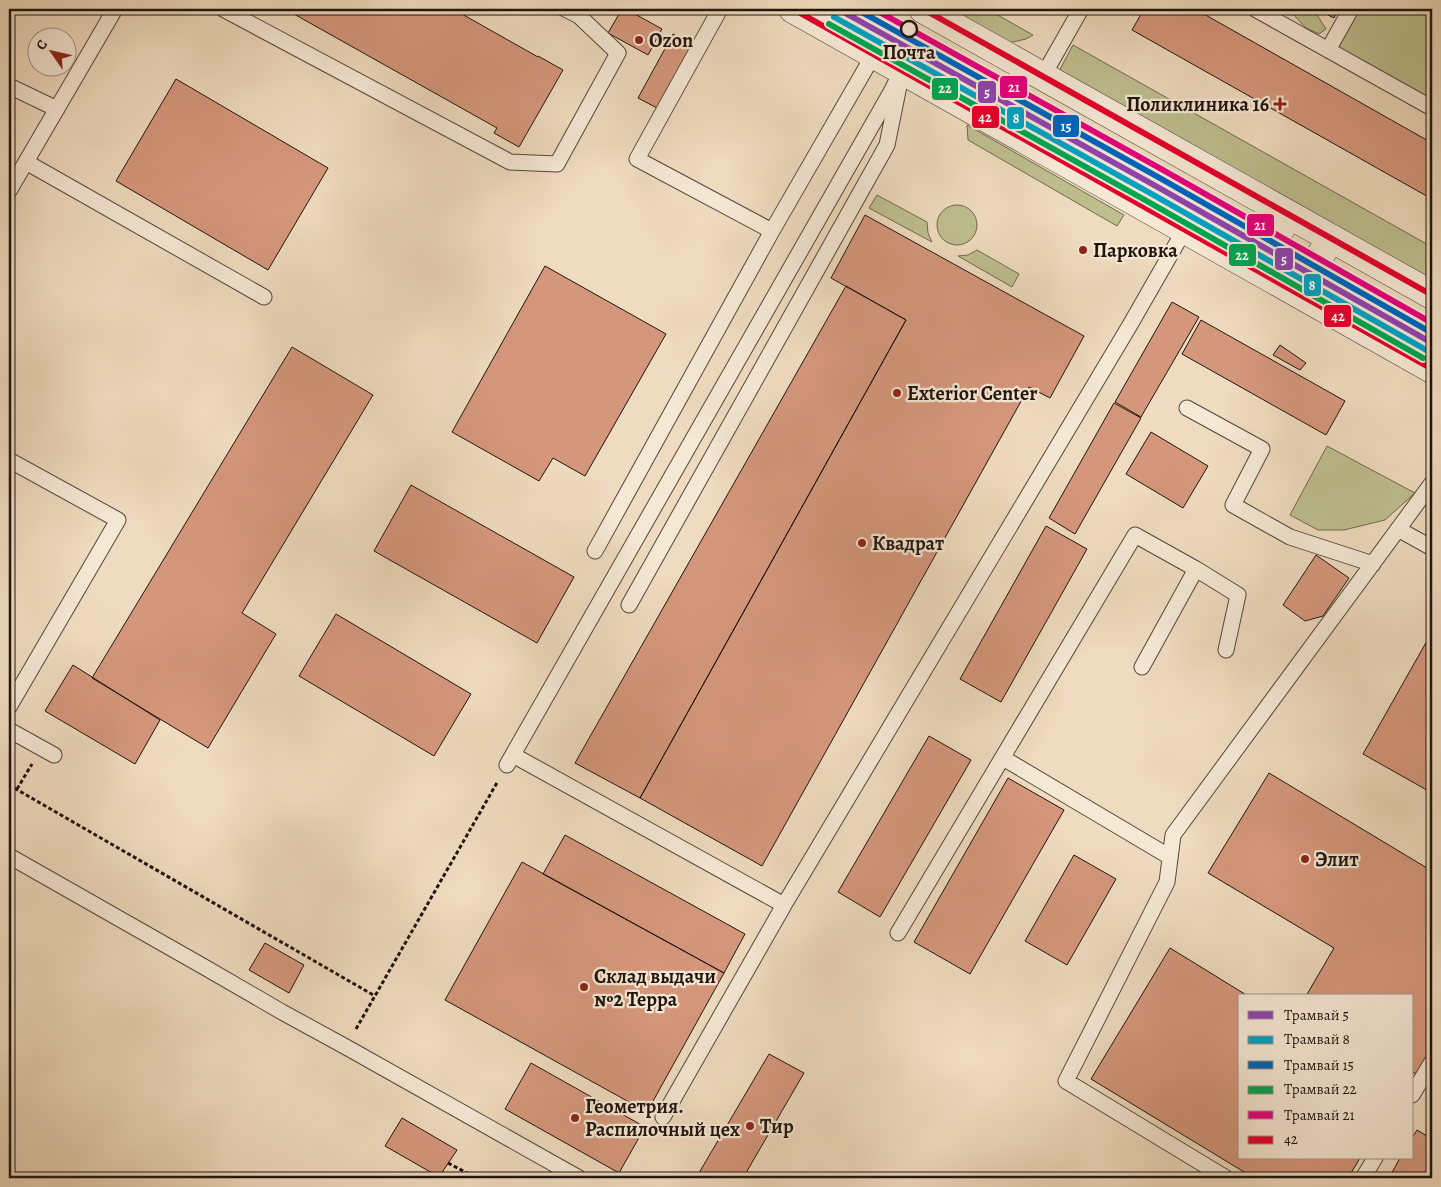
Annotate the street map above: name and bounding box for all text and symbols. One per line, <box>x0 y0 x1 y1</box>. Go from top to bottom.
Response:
marker: Почта <box>900 20 918 38</box>
place label: Ozon <box>649 27 693 54</box>
north arrow <box>28 28 78 78</box>
marker: Ozon <box>633 34 645 46</box>
text: С <box>31 36 52 54</box>
place label: Почта <box>883 39 936 66</box>
line badge: 21 <box>999 75 1028 99</box>
line badge: 22 <box>931 77 959 101</box>
text: 21 <box>1008 78 1020 97</box>
text: 22 <box>938 79 952 98</box>
line badge: 5 <box>977 80 997 104</box>
text: 5 <box>984 83 990 102</box>
place label: Поликлиника 16 <box>1126 91 1269 118</box>
marker: Поликлиника 16 <box>1273 97 1287 111</box>
line badge: 42 <box>971 105 1000 129</box>
line badge: 8 <box>1006 106 1025 130</box>
text: 42 <box>978 108 992 127</box>
text: 8 <box>1013 109 1020 128</box>
line badge: 15 <box>1052 114 1080 138</box>
text: 15 <box>1061 117 1072 136</box>
line badge: 21 <box>1246 213 1275 237</box>
text: 21 <box>1254 216 1266 235</box>
place label: Парковка <box>1093 237 1178 264</box>
line badge: 22 <box>1228 243 1257 267</box>
marker: Парковка <box>1077 244 1089 256</box>
text: 22 <box>1235 246 1249 265</box>
line badge: 5 <box>1274 247 1294 271</box>
text: 5 <box>1281 250 1287 269</box>
line badge: 8 <box>1303 273 1322 297</box>
text: 8 <box>1309 276 1316 295</box>
line badge: 42 <box>1323 304 1352 328</box>
text: 42 <box>1331 307 1345 326</box>
place label: Exterior Center <box>907 380 1037 407</box>
marker: Exterior Center <box>891 387 903 399</box>
place label: Квадрат <box>872 530 944 557</box>
marker: Квадрат <box>856 537 868 549</box>
place label: Элит <box>1315 846 1359 873</box>
marker: Элит <box>1299 853 1311 865</box>
place label: Склад выдачи №2 Терра <box>594 963 716 1013</box>
marker: Склад выдачи №2 Терра <box>578 981 590 993</box>
legend <box>1238 994 1414 1160</box>
text: Трамвай 5 <box>1284 1005 1349 1025</box>
text: Трамвай 8 <box>1284 1029 1350 1049</box>
text: Трамвай 15 <box>1284 1055 1354 1075</box>
text: Трамвай 22 <box>1284 1079 1357 1099</box>
place label: Геометрия. Распилочный цех <box>585 1093 741 1143</box>
text: Трамвай 21 <box>1284 1105 1355 1125</box>
marker: Геометрия. Распилочный цех <box>569 1112 581 1124</box>
place label: Тир <box>760 1113 794 1140</box>
marker: Тир <box>744 1120 756 1132</box>
text: 42 <box>1284 1129 1298 1149</box>

